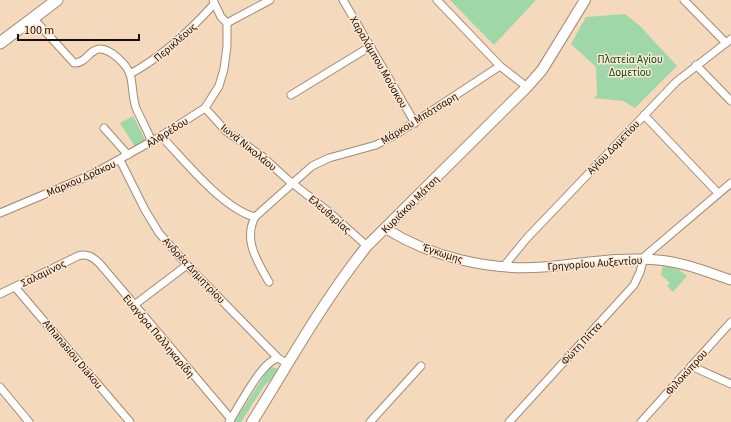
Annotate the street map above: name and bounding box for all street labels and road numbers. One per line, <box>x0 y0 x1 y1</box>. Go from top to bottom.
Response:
street label: Χαραλάμπου Μούσκου <box>346 14 411 111</box>
street label: Περικλέους <box>151 19 200 65</box>
street label: Μάρκου Μπότσαρη <box>378 89 461 148</box>
street label: Αλφρέδου <box>143 114 191 151</box>
street label: Αγίου Δομετίου <box>584 117 643 178</box>
street label: Ιωνά Νικολάου <box>218 120 280 175</box>
street label: Μάρκου Δράκου <box>44 156 118 200</box>
street label: Κυριάκου Μάτση <box>378 172 443 237</box>
street label: Ελευθερίας <box>305 192 354 237</box>
street label: Ανδρέα Δημητρίου <box>159 234 228 307</box>
street label: Έγκωμης <box>420 240 465 267</box>
street label: Γρηγορίου Αυξεντίου <box>547 253 643 274</box>
street label: Σαλαμίνος <box>18 256 68 291</box>
street label: Ευαγόρα Παλληκαρίδη <box>119 291 198 381</box>
street label: Athanasiou Diakou <box>39 316 106 392</box>
street label: Φώτη Πίττα <box>557 318 605 368</box>
street label: Φιλοκύπρου <box>662 346 711 398</box>

